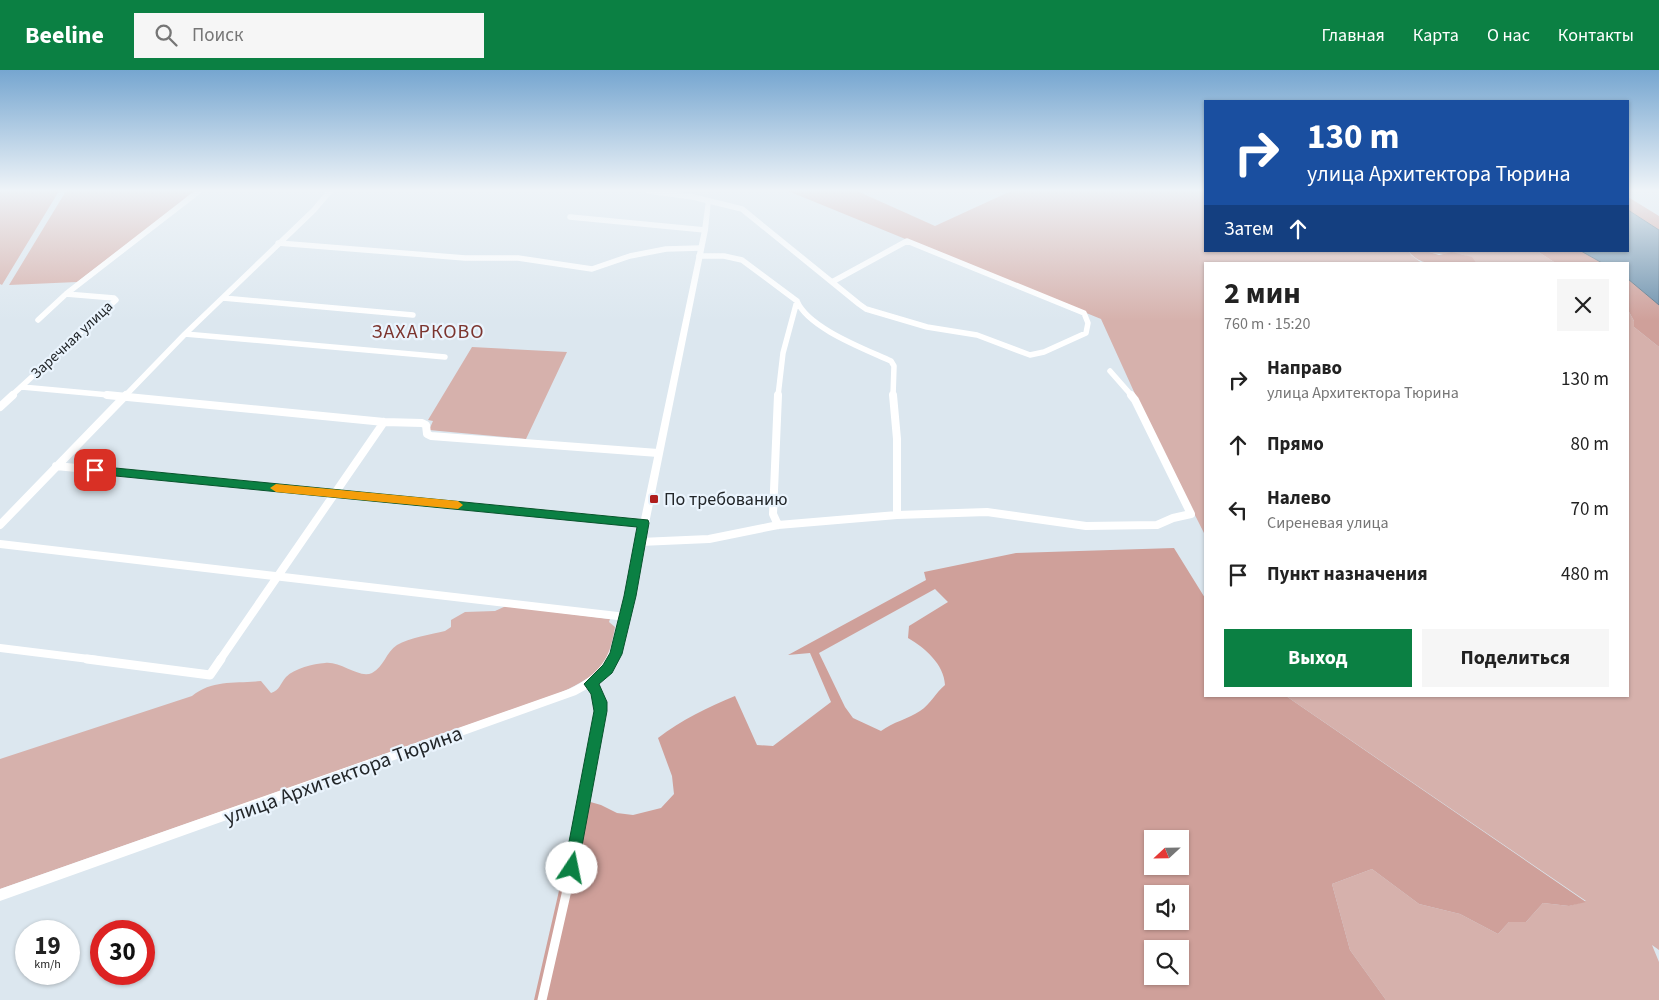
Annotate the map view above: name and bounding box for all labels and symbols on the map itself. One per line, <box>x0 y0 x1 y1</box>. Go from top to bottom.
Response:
street label: Заречная улица <box>26 296 118 384</box>
district label: ЗАХАРКОВО <box>371 318 485 346</box>
pin <box>74 449 116 491</box>
place label: По требованию <box>664 487 788 512</box>
marker: По требованию <box>648 493 660 505</box>
street label: улица Архитектора Тюрина <box>220 718 466 832</box>
north arrow <box>1144 830 1189 875</box>
position arrow <box>545 841 597 893</box>
speed limit sign: 30 <box>90 920 155 985</box>

